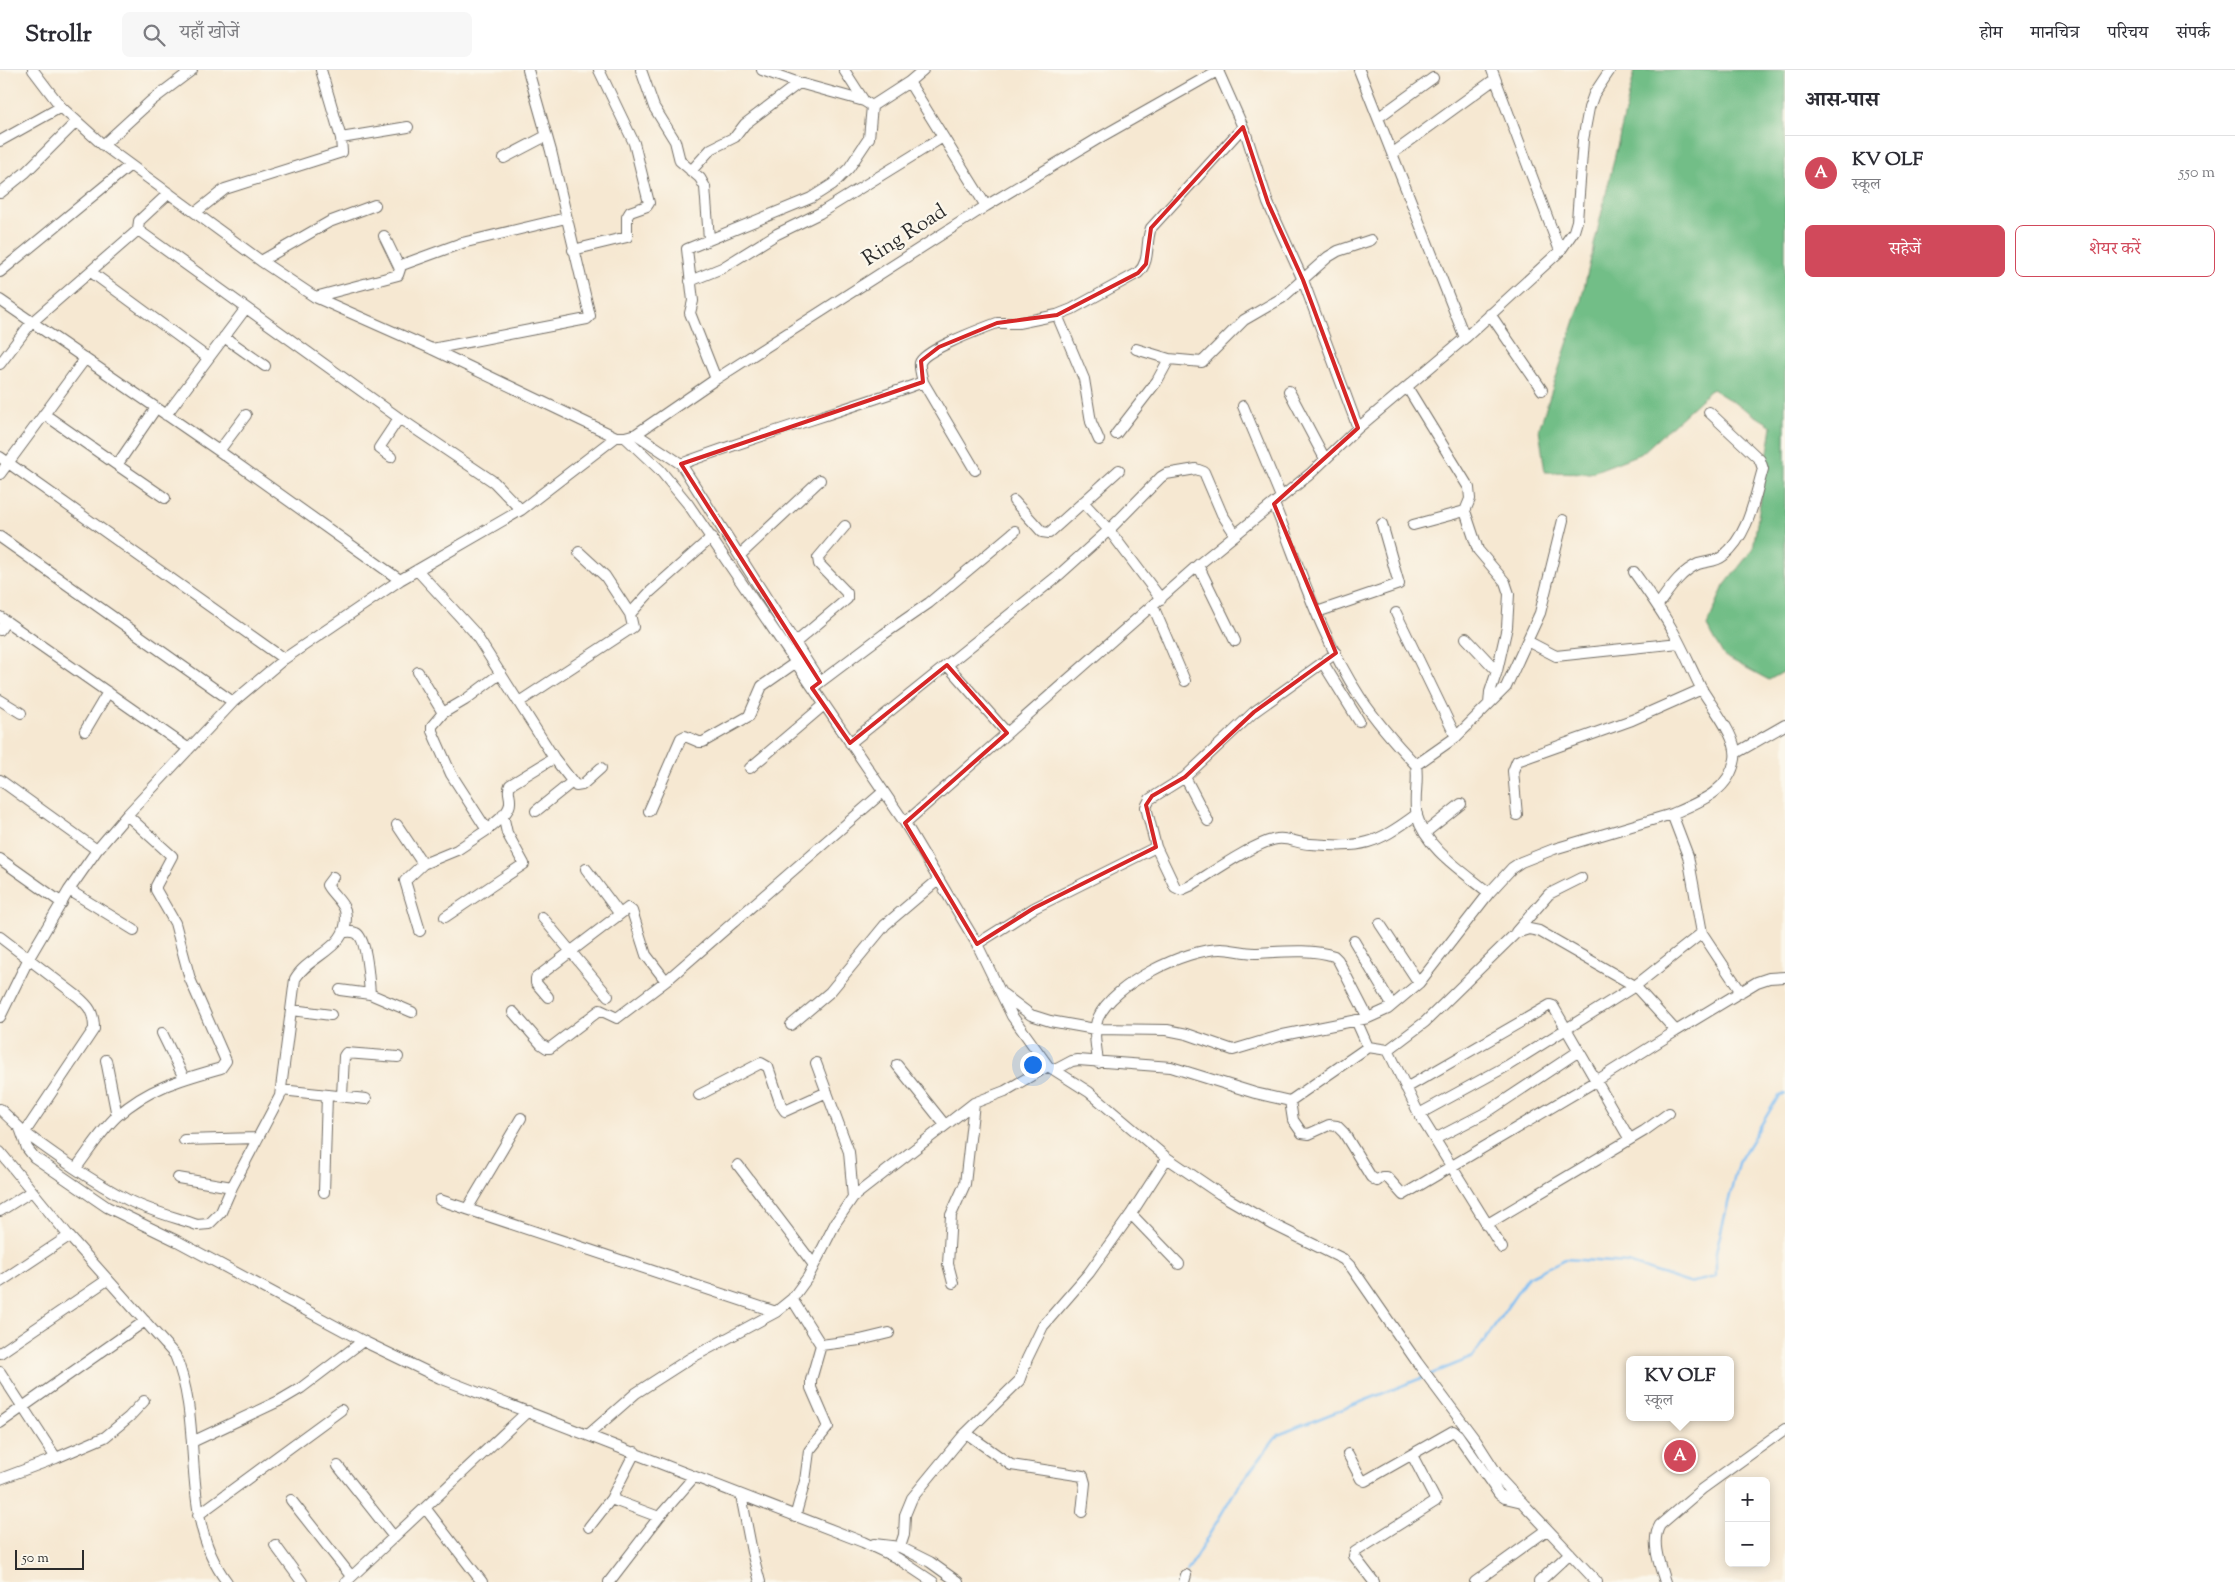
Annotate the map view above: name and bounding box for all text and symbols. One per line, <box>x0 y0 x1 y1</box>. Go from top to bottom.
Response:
search box <box>122 12 472 57</box>
text: Strollr <box>25 18 92 52</box>
text: यहाँ खोजें <box>180 20 239 47</box>
icon: search <box>140 21 168 49</box>
text: होम <box>1980 21 2003 47</box>
text: मानचित्र <box>2031 21 2079 47</box>
text: परिचय <box>2107 21 2148 47</box>
text: संपर्क <box>2176 21 2210 47</box>
text: आस-पास <box>1805 86 1879 116</box>
text: KV OLF <box>1852 147 1923 174</box>
text: A <box>1815 162 1828 185</box>
text: 550 m <box>2179 162 2215 185</box>
text: स्कूल <box>1852 174 1881 197</box>
street label: Ring Road <box>857 197 953 274</box>
button: सहेजें <box>1805 225 2005 277</box>
button: शेयर करें <box>2015 225 2215 277</box>
your location <box>1020 1052 1046 1078</box>
popup <box>1626 1356 1734 1421</box>
text: KV OLF <box>1645 1363 1715 1390</box>
text: स्कूल <box>1645 1390 1673 1413</box>
pin: A <box>1664 1437 1696 1475</box>
map controls <box>1725 1477 1770 1567</box>
button: + <box>1725 1477 1770 1522</box>
button: − <box>1725 1522 1770 1567</box>
scale bar <box>15 1547 84 1570</box>
text: 50 m <box>22 1549 49 1569</box>

